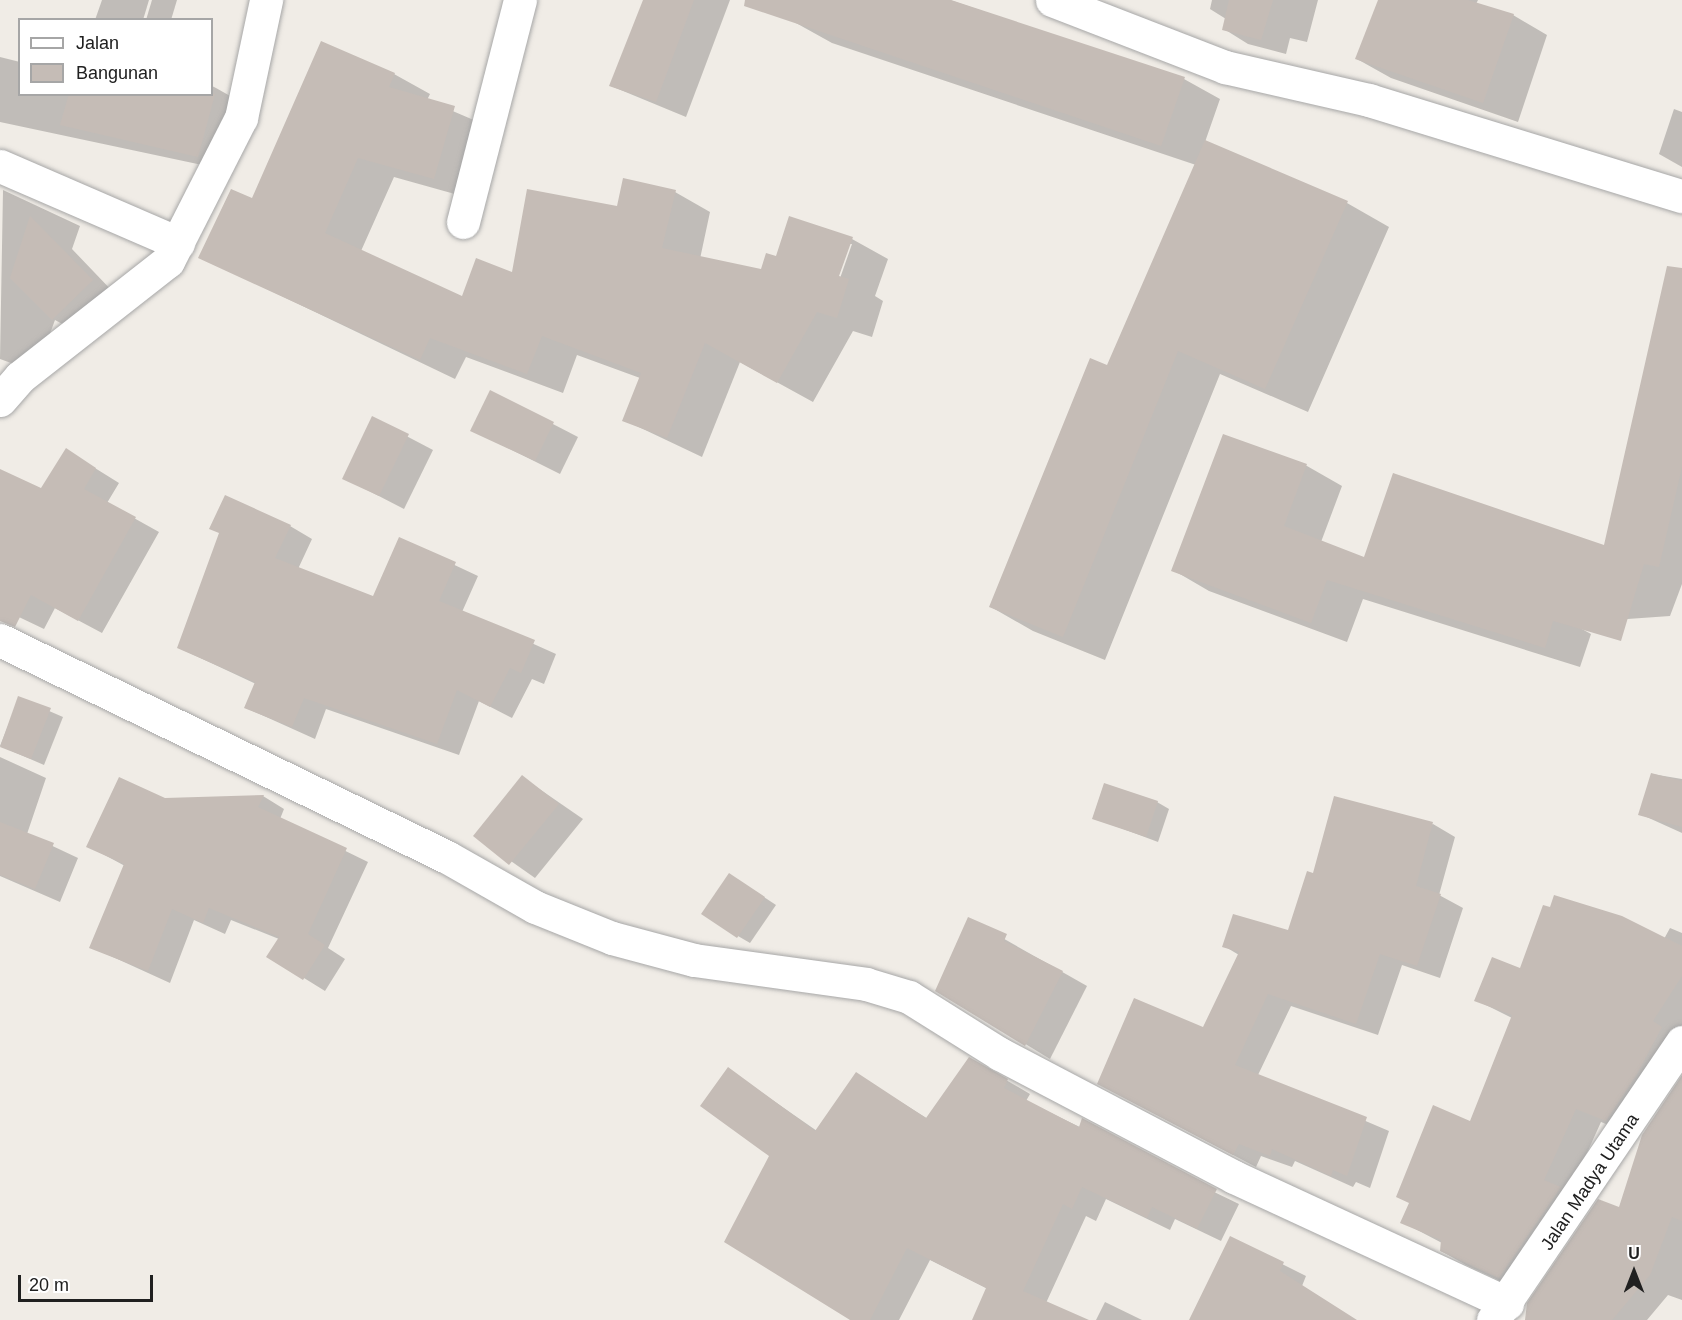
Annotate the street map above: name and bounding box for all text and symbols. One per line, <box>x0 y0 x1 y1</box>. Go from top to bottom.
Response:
legend <box>18 18 213 96</box>
text: Jalan <box>76 33 119 53</box>
text: Bangunan <box>76 63 158 83</box>
street label: Jalan Madya Utama <box>1536 1110 1644 1254</box>
north arrow <box>1604 1242 1664 1302</box>
scale bar <box>21 1263 156 1301</box>
text: 20 m <box>29 1275 69 1295</box>

